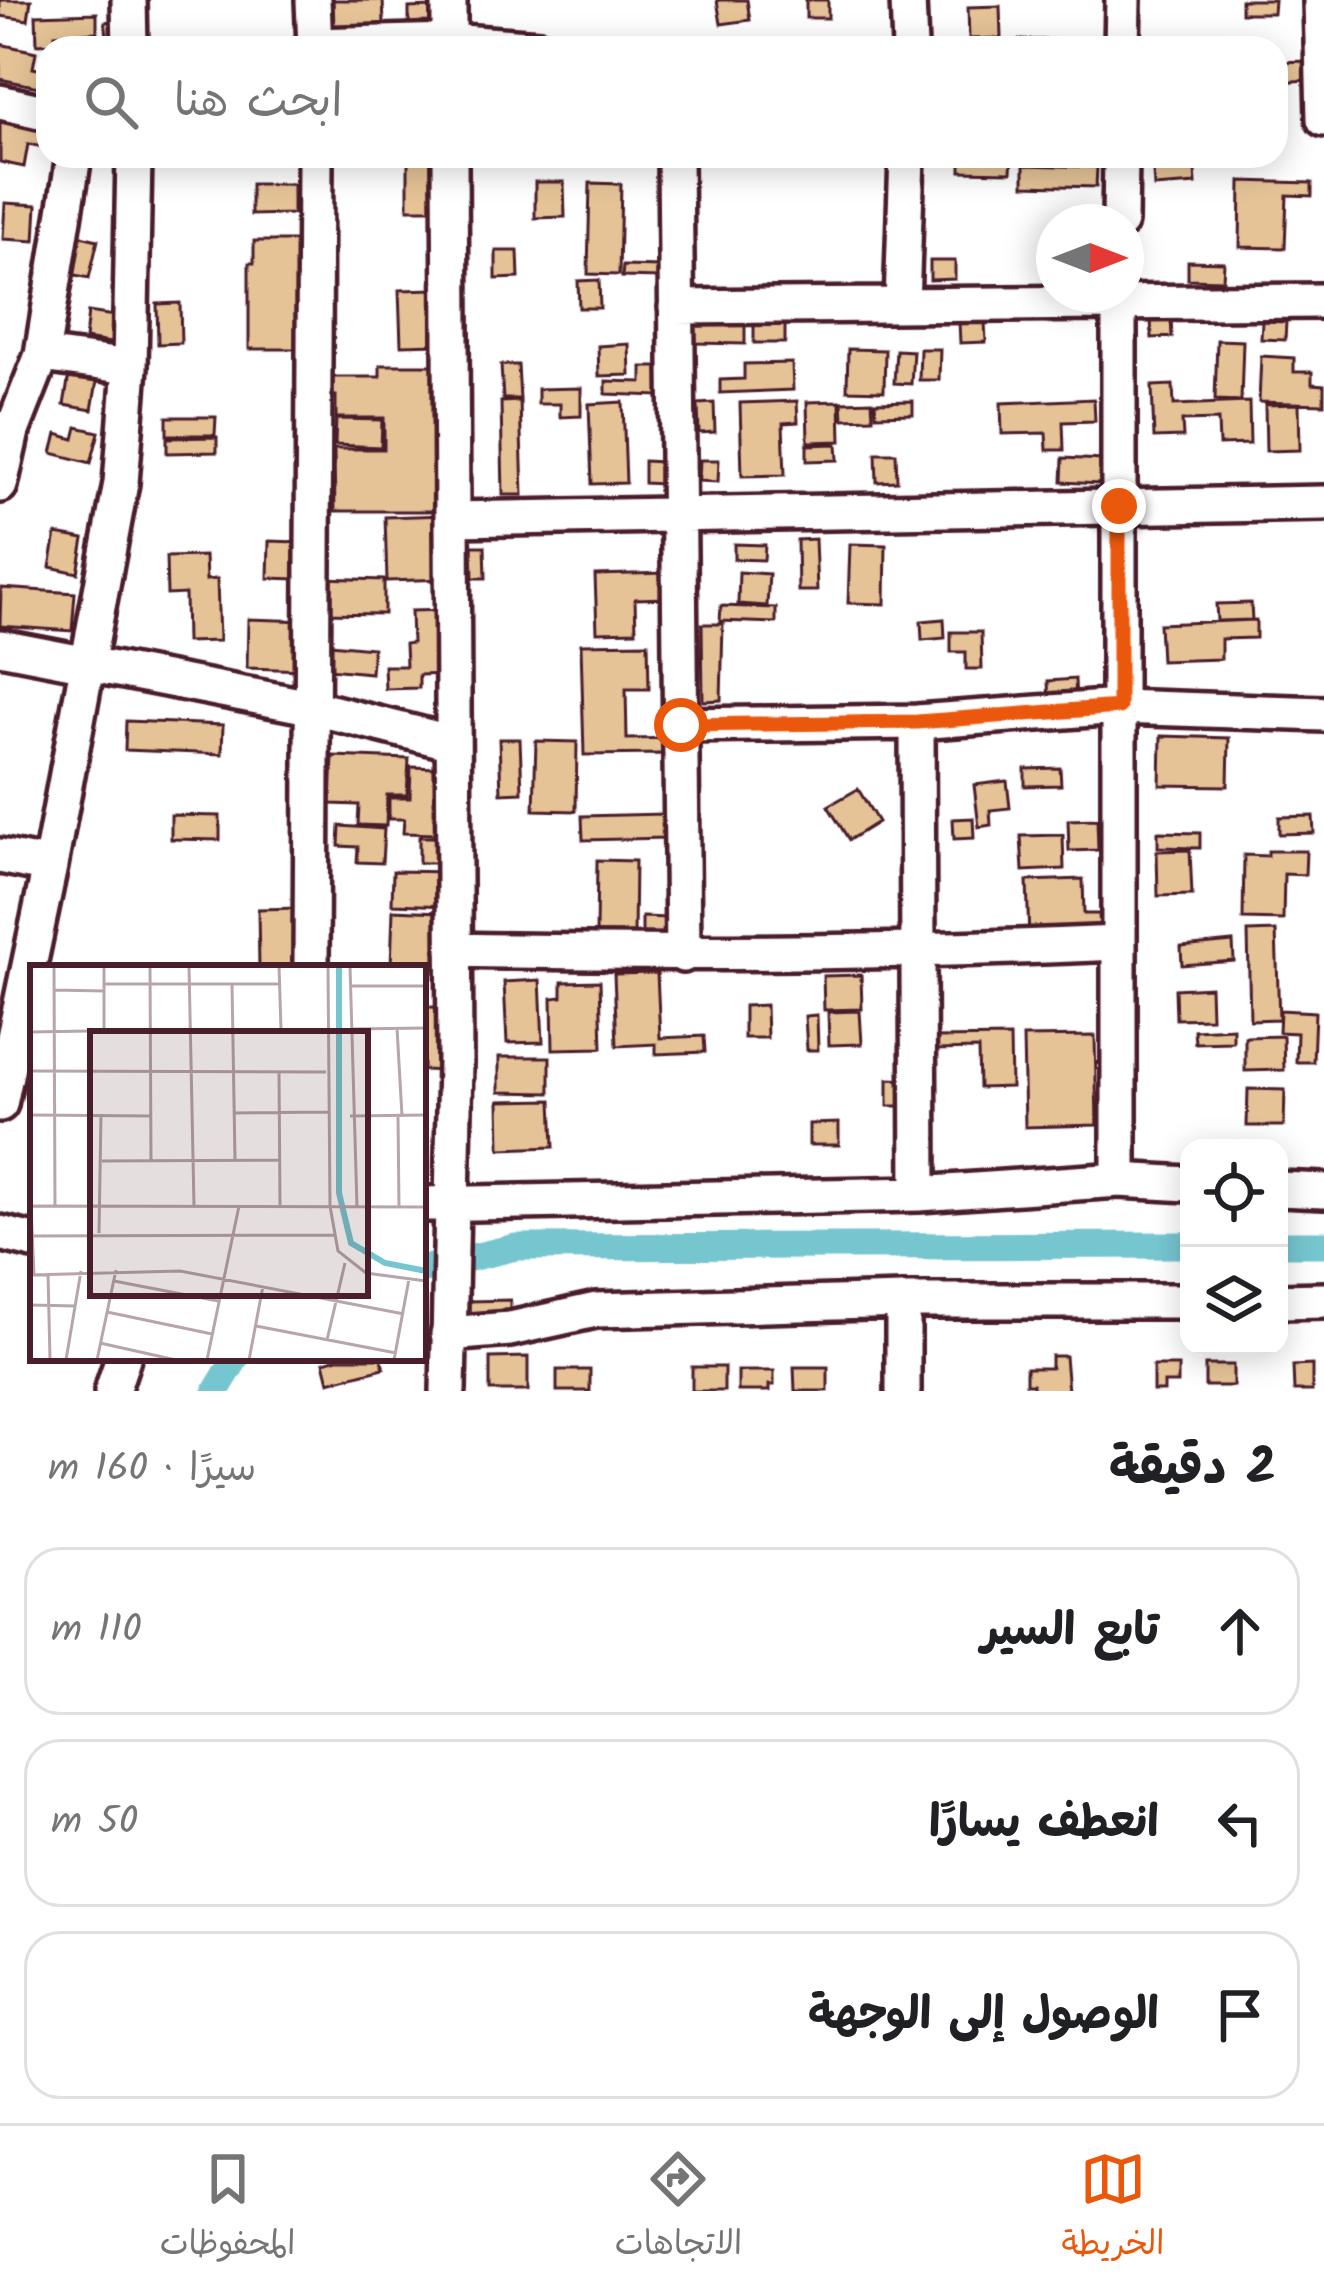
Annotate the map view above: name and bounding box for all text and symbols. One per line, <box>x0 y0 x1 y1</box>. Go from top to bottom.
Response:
search box <box>36 36 1288 168</box>
text: ابحث هنا <box>174 67 342 139</box>
icon: search <box>78 69 144 135</box>
north arrow <box>1036 204 1144 312</box>
route end <box>1092 479 1146 533</box>
route start <box>654 698 708 752</box>
inset map <box>30 965 426 1361</box>
map controls <box>1180 1139 1288 1355</box>
button: locate <box>1180 1139 1288 1247</box>
button: layers <box>1180 1247 1288 1355</box>
text: 2 دقيقة <box>1109 1429 1276 1510</box>
text: سيرًا · 160 m <box>48 1439 257 1501</box>
text: تابع السير <box>981 1596 1159 1668</box>
icon: ahead <box>1207 1598 1273 1664</box>
text: 110 m <box>51 1600 142 1662</box>
text: انعطف يسارًا <box>929 1788 1159 1860</box>
icon: left <box>1207 1790 1273 1856</box>
text: 50 m <box>51 1792 138 1854</box>
text: الوصول إلى الوجهة <box>808 1980 1159 2052</box>
icon: arrive <box>1207 1982 1273 2048</box>
tab: المحفوظات <box>160 2146 296 2272</box>
tab: الاتجاهات <box>615 2146 742 2272</box>
tab: الخريطة <box>1061 2146 1164 2272</box>

